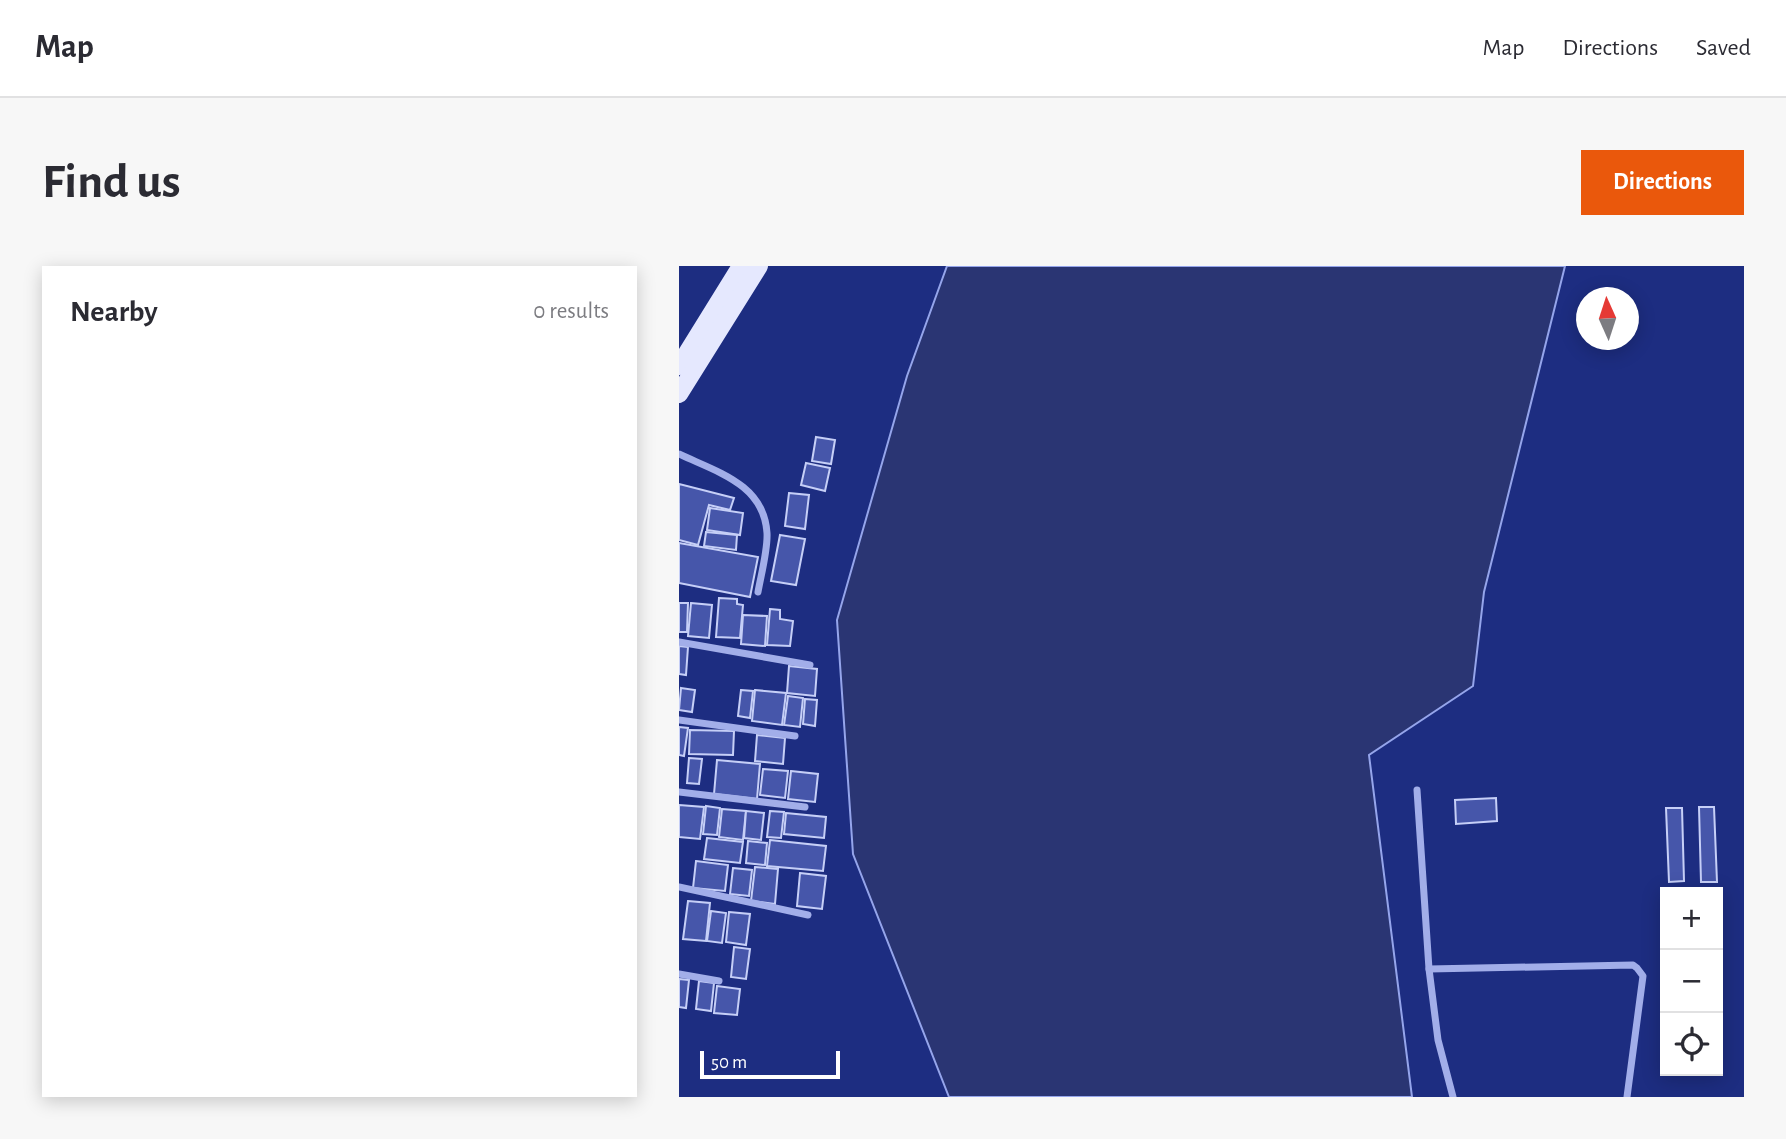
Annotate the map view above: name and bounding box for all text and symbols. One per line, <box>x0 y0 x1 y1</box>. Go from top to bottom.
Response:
text: Map <box>35 31 94 64</box>
text: Map <box>1482 36 1524 60</box>
text: Directions <box>1562 36 1658 60</box>
text: Saved <box>1696 36 1751 60</box>
button: Directions <box>1581 150 1744 215</box>
text: Find us <box>42 158 181 207</box>
north arrow <box>1576 287 1639 350</box>
text: Nearby <box>70 297 158 327</box>
text: 0 results <box>533 300 609 323</box>
map controls <box>1660 887 1723 1076</box>
button: + <box>1660 887 1723 950</box>
button: − <box>1660 950 1723 1013</box>
button: locate <box>1660 1013 1723 1076</box>
scale bar <box>700 1048 840 1080</box>
text: 50 m <box>711 1053 747 1072</box>

